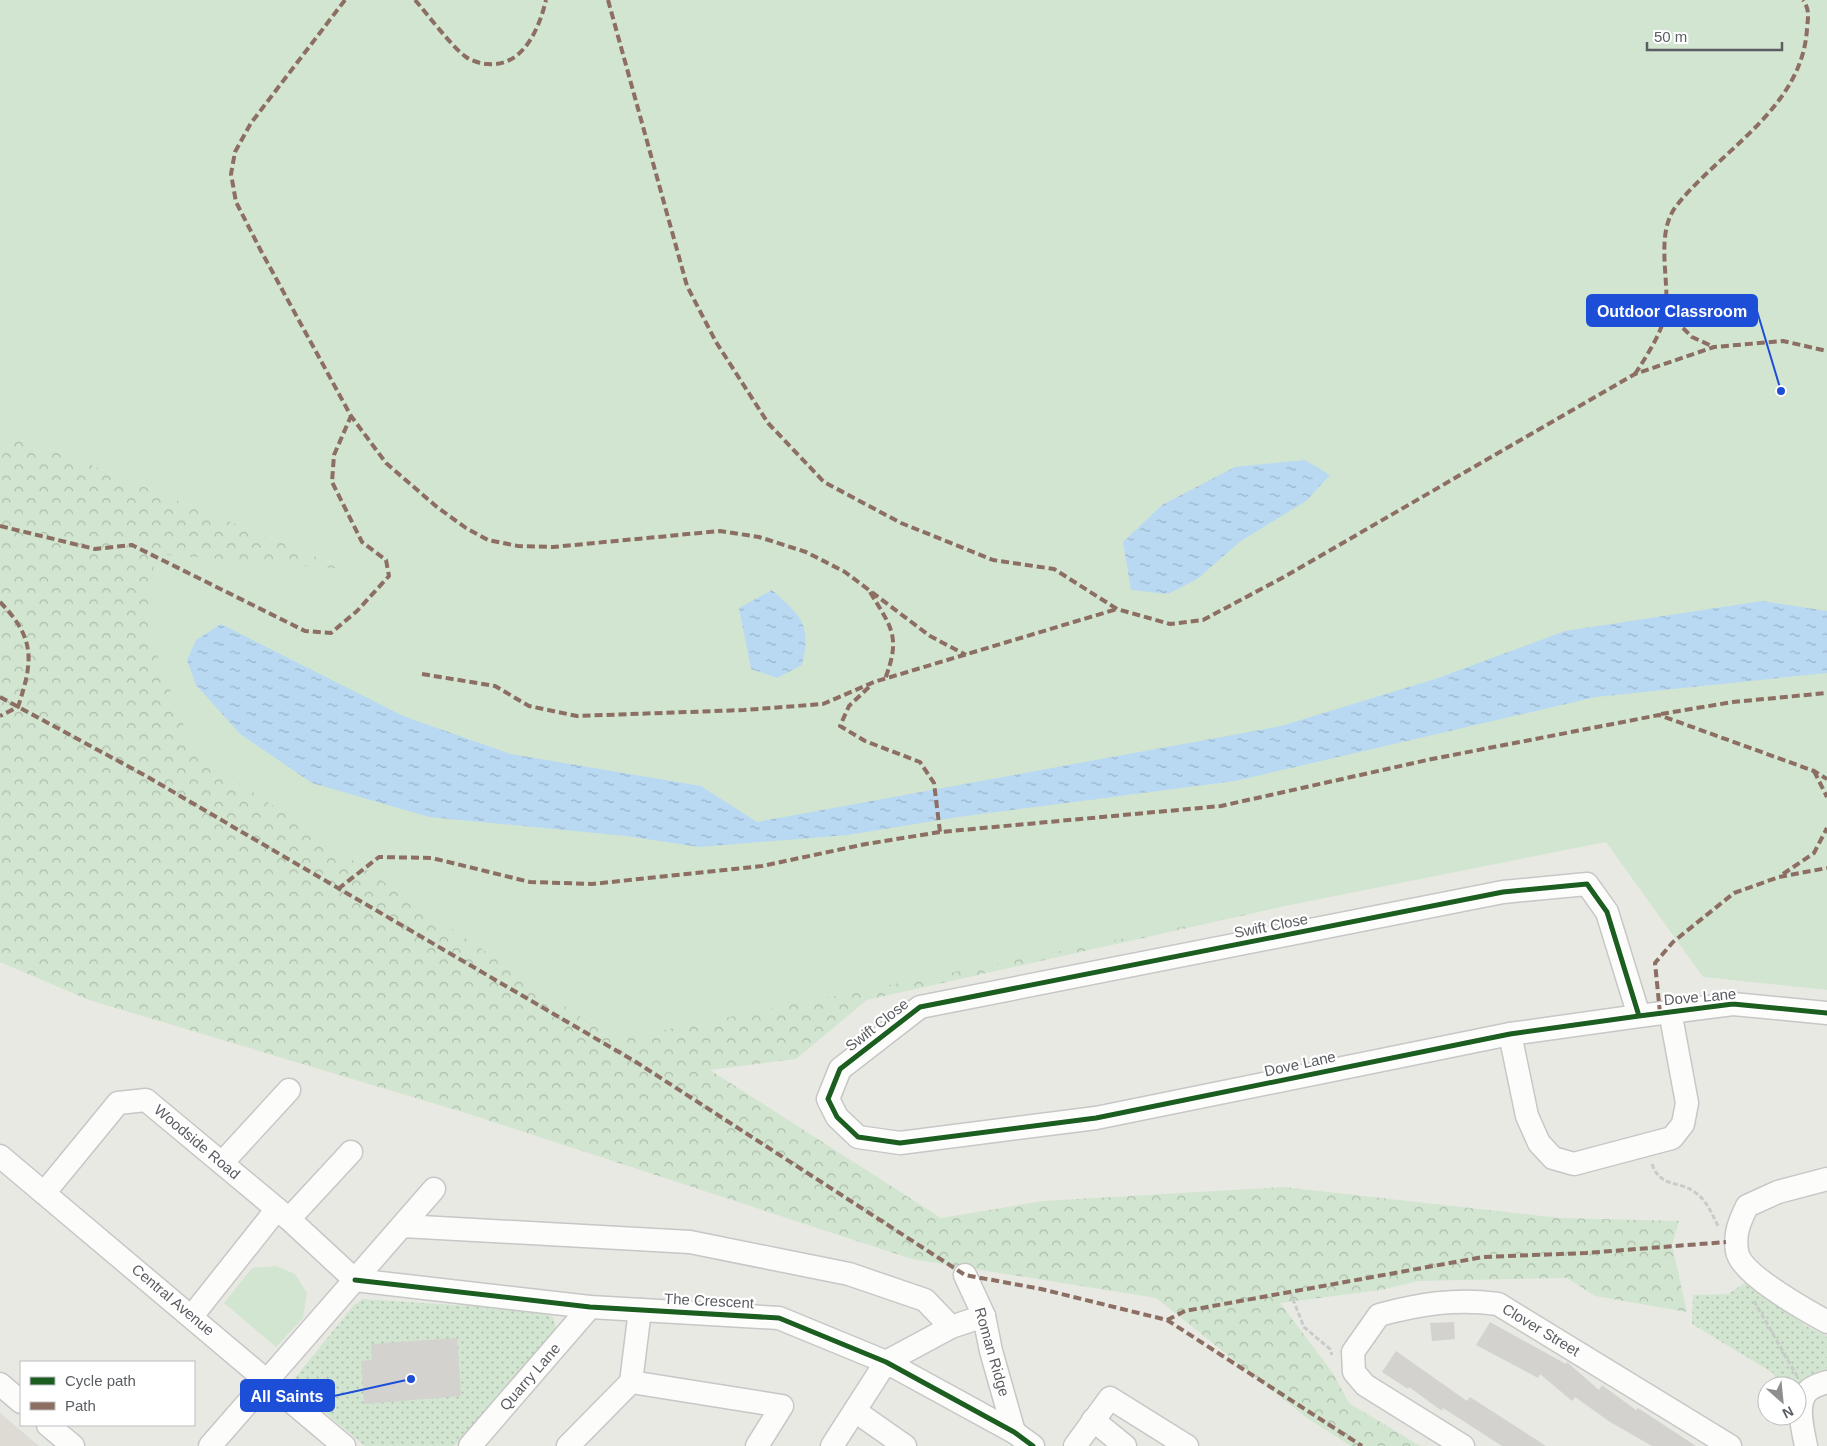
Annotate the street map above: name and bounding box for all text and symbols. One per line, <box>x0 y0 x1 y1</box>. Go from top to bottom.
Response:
scale bar <box>1647 20 1782 52</box>
text: 50 m <box>1654 28 1687 45</box>
callout: Outdoor Classroom <box>1587 295 1757 326</box>
text: Outdoor Classroom <box>1597 303 1747 320</box>
street label: Swift Close <box>1232 910 1309 941</box>
street label: Dove Lane <box>1663 985 1737 1008</box>
street label: Swift Close <box>842 995 911 1054</box>
street label: Dove Lane <box>1263 1048 1337 1079</box>
street label: Woodside Road <box>151 1101 244 1182</box>
street label: Central Avenue <box>129 1260 218 1339</box>
street label: The Crescent <box>664 1290 755 1311</box>
street label: Clover Street <box>1499 1300 1584 1360</box>
street label: Roman Ridge <box>972 1305 1013 1398</box>
street label: Quarry Lane <box>496 1340 563 1414</box>
legend <box>20 1361 195 1426</box>
text: Cycle path <box>65 1372 136 1389</box>
north arrow <box>1757 1376 1807 1426</box>
callout: All Saints <box>241 1380 334 1411</box>
text: All Saints <box>251 1388 324 1405</box>
text: Path <box>65 1397 96 1414</box>
text: N <box>1780 1403 1796 1422</box>

